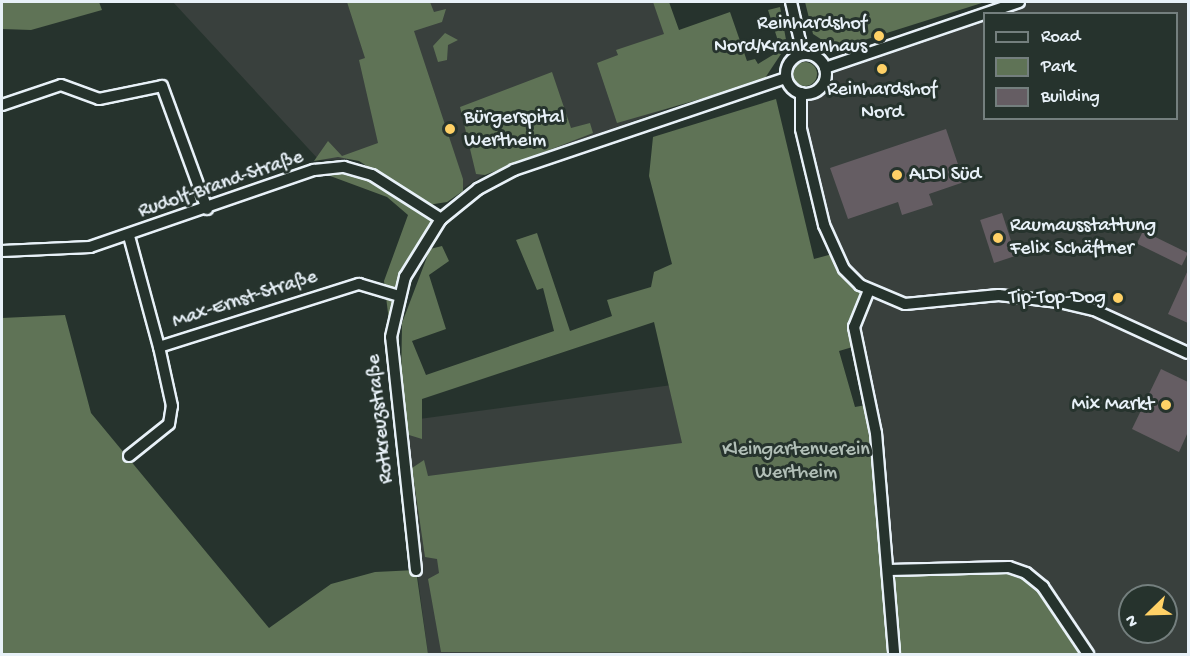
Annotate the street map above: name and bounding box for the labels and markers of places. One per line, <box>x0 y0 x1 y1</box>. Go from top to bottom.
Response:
place label: Reinhardshof Nord/Krankenhaus <box>714 13 867 60</box>
marker: Reinhardshof Nord/Krankenhaus <box>872 29 886 43</box>
marker: Reinhardshof Nord <box>875 62 889 76</box>
place label: Reinhardshof Nord <box>827 78 937 125</box>
place label: Bürgerspital Wertheim <box>464 106 565 153</box>
marker: Bürgerspital Wertheim <box>441 120 459 138</box>
place label: ALDI Süd <box>909 163 981 187</box>
marker: ALDI Süd <box>890 168 904 182</box>
place label: Raumausstattung Felix Schäftner <box>1010 214 1156 261</box>
marker: Raumausstattung Felix Schäftner <box>991 231 1005 245</box>
place label: Tip-Top-Dog <box>1009 286 1106 310</box>
marker: Tip-Top-Dog <box>1111 291 1125 305</box>
place label: Mix Markt <box>1071 393 1154 417</box>
marker: Mix Markt <box>1159 398 1173 412</box>

